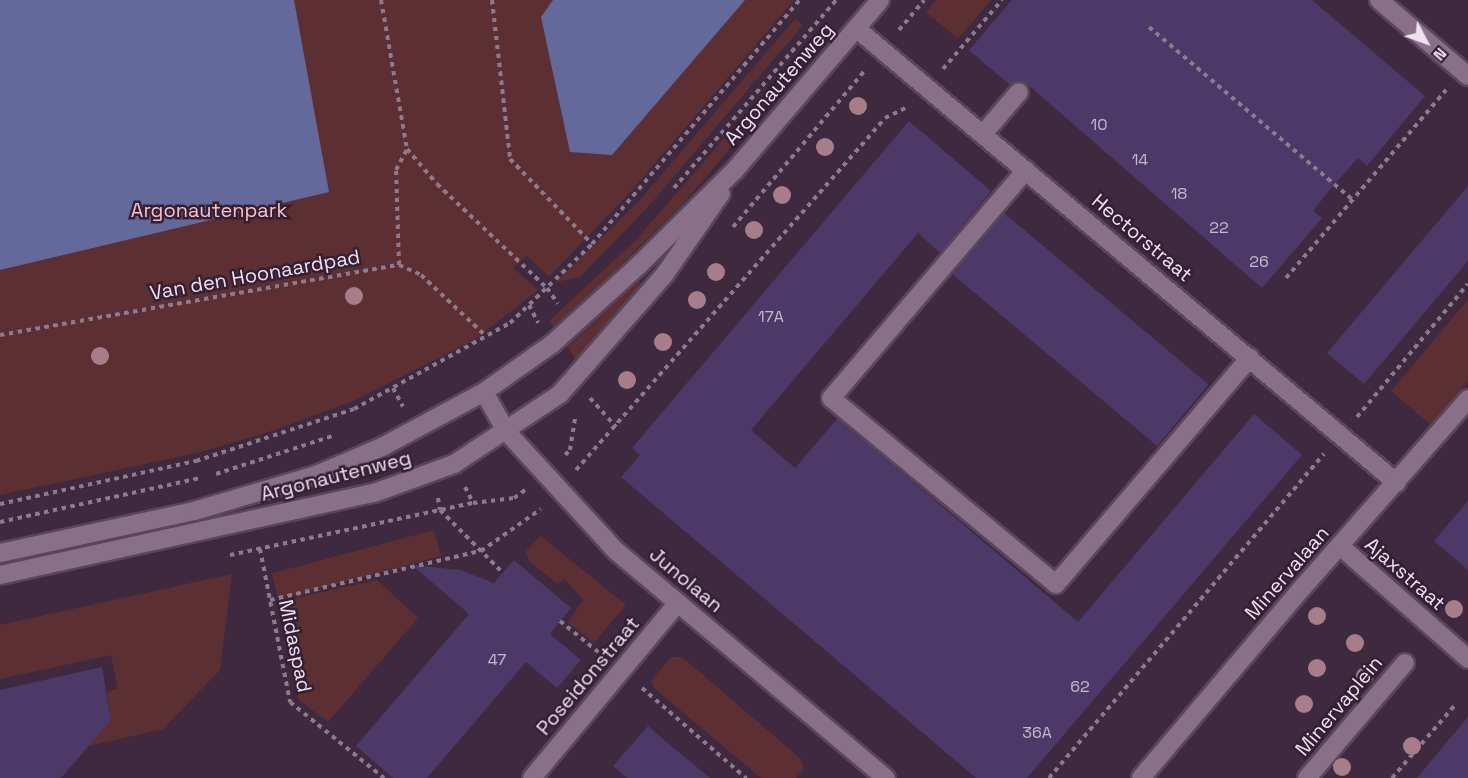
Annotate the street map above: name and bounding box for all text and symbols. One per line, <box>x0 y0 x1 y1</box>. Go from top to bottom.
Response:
north arrow <box>1396 12 1456 72</box>
street label: Argonautenweg <box>719 18 839 150</box>
text: N <box>1429 43 1451 65</box>
house number: 10 <box>1091 115 1107 135</box>
house number: 14 <box>1132 150 1148 170</box>
house number: 18 <box>1171 184 1187 204</box>
street label: Hectorstraat <box>1087 189 1197 287</box>
park label: Argonautenpark <box>131 198 287 222</box>
house number: 22 <box>1209 218 1229 238</box>
street label: Van den Hoonaardpad <box>148 245 362 305</box>
house number: 26 <box>1249 252 1269 272</box>
house number: 17A <box>758 307 784 327</box>
street label: Argonautenweg <box>258 446 414 506</box>
street label: Minervalaan <box>1240 521 1334 625</box>
street label: Ajaxstraat <box>1360 533 1450 615</box>
street label: Junolaan <box>644 542 728 618</box>
street label: Midaspad <box>273 598 317 694</box>
street label: Poseidonstraat <box>532 612 644 740</box>
house number: 47 <box>488 650 506 670</box>
street label: Minervaplein <box>1290 651 1388 761</box>
house number: 62 <box>1070 677 1090 697</box>
house number: 36A <box>1022 723 1052 743</box>

